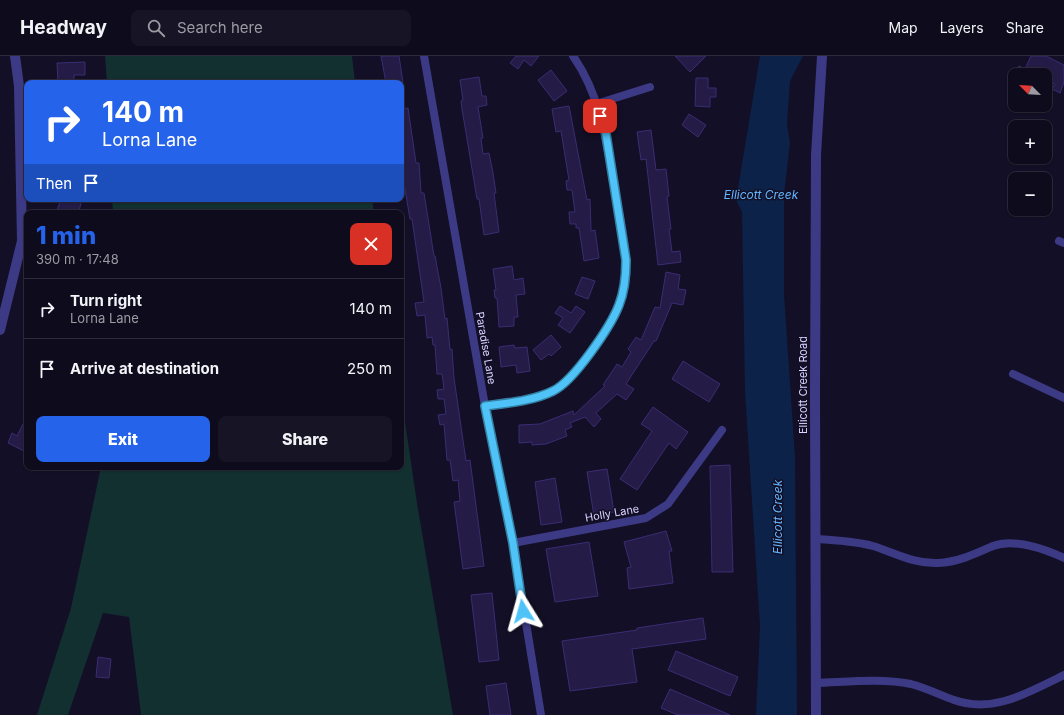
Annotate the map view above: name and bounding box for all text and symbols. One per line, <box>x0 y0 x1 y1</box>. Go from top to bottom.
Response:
search box <box>131 10 411 46</box>
text: Headway <box>20 16 107 39</box>
icon: search <box>145 17 167 39</box>
text: Search here <box>177 18 263 37</box>
text: Map <box>889 19 918 36</box>
text: Layers <box>940 19 984 36</box>
text: Share <box>1006 19 1044 36</box>
north arrow <box>1008 68 1052 112</box>
map controls <box>1008 68 1052 216</box>
text: 140 m <box>102 95 184 129</box>
icon: right <box>36 96 88 148</box>
pin <box>583 99 617 133</box>
icon: arrive <box>589 105 611 127</box>
button: + <box>1008 120 1052 164</box>
text: Lorna Lane <box>102 129 197 150</box>
icon: arrive <box>80 172 102 194</box>
button: − <box>1008 172 1052 216</box>
text: Then <box>36 174 72 193</box>
water label: Ellicott Creek <box>724 187 799 202</box>
text: 1 min <box>36 221 96 250</box>
button: close <box>350 223 392 265</box>
text: 390 m · 17:48 <box>36 251 119 267</box>
text: Turn right <box>70 291 142 310</box>
icon: right <box>36 298 58 320</box>
text: 140 m <box>349 299 392 318</box>
text: Lorna Lane <box>70 310 139 326</box>
street label: Paradise Lane <box>473 311 499 385</box>
street label: Ellicott Creek Road <box>796 336 810 434</box>
icon: arrive <box>36 358 58 380</box>
text: Arrive at destination <box>70 359 219 378</box>
text: 250 m <box>347 359 392 378</box>
button: Exit <box>36 416 210 462</box>
button: Share <box>218 416 392 462</box>
water label: Ellicott Creek <box>770 479 785 554</box>
street label: Holly Lane <box>584 501 640 525</box>
position arrow <box>502 590 544 632</box>

